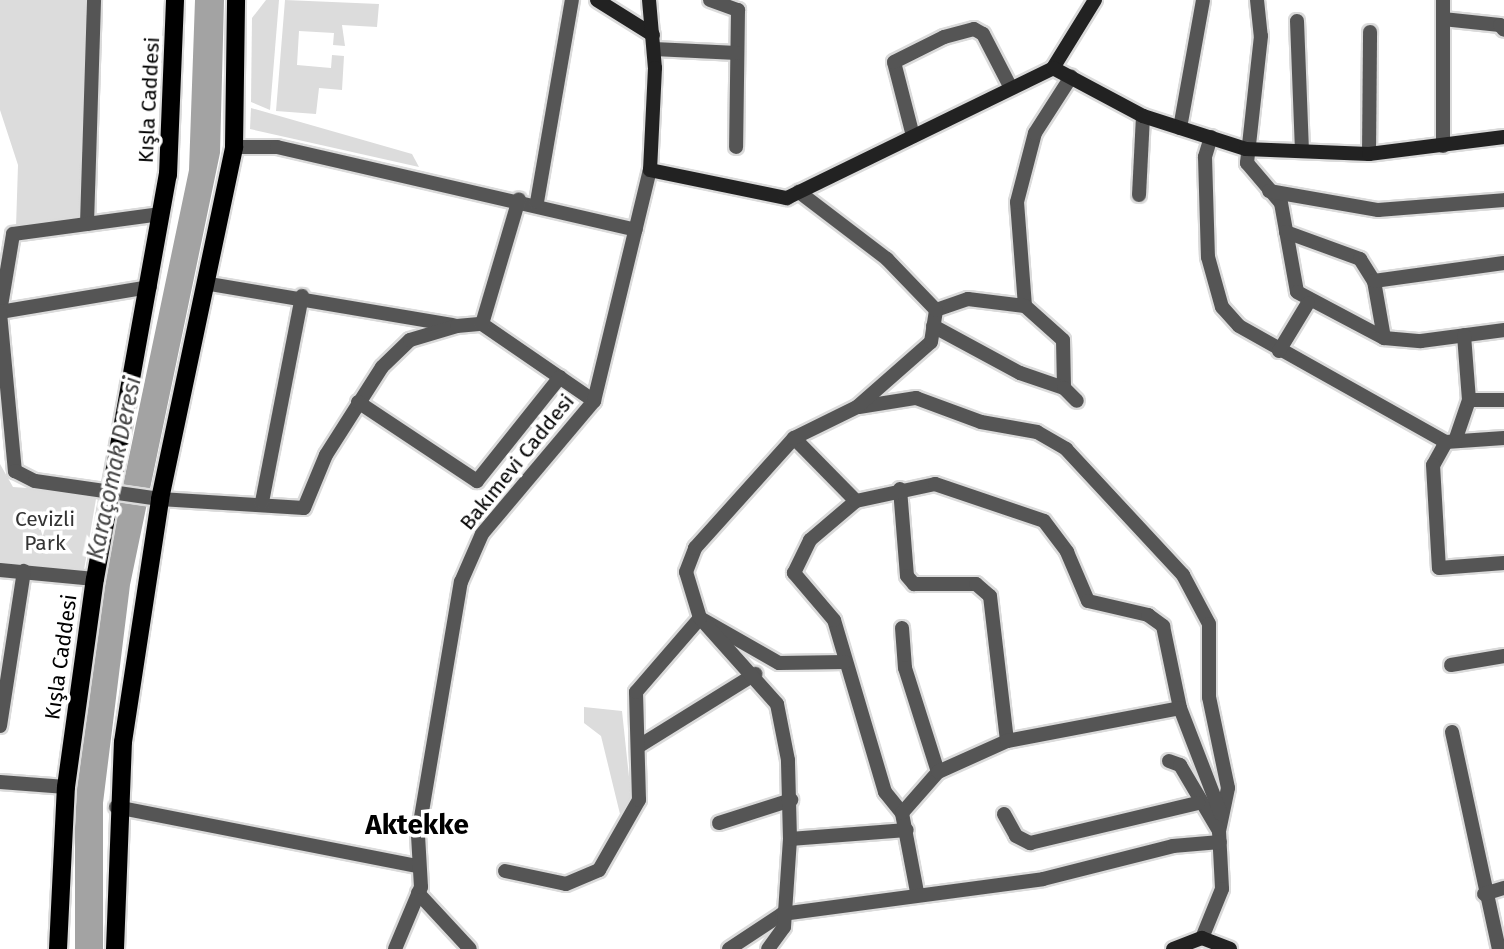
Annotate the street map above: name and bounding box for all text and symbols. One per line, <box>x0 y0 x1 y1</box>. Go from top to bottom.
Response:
street label: Kışla Caddesi <box>133 36 165 164</box>
water label: Karaçomak Deresi <box>81 374 147 562</box>
street label: Bakımevi Caddesi <box>455 389 579 535</box>
park label: Cevizli Park <box>15 506 75 556</box>
street label: Kışla Caddesi <box>40 593 82 721</box>
district label: Aktekke <box>365 808 469 842</box>

